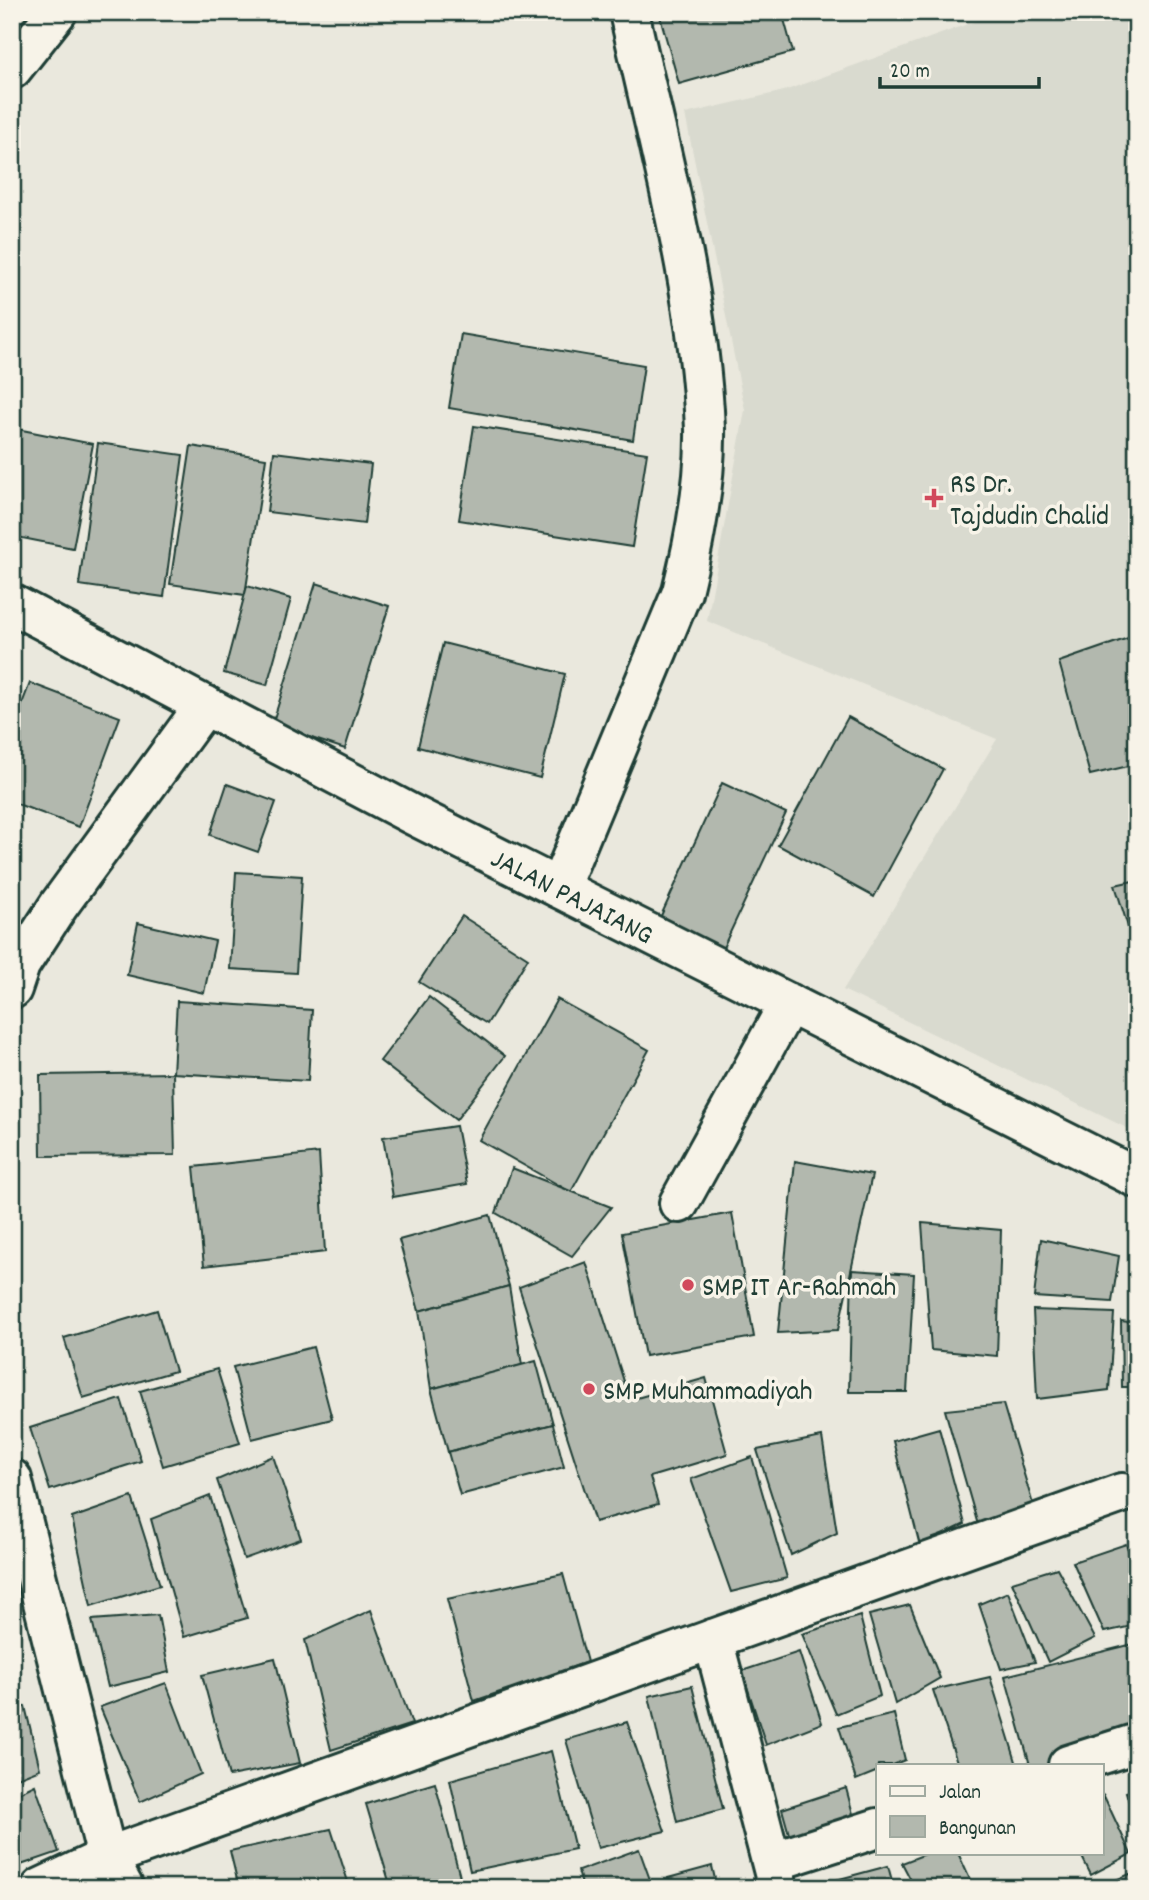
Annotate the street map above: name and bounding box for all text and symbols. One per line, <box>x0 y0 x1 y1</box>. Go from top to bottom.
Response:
scale bar <box>880 46 1039 90</box>
text: 20 m <box>890 58 930 88</box>
place label: RS Dr. Tajdudin Chalid <box>950 467 1109 539</box>
marker: RS Dr. Tajdudin Chalid <box>924 488 944 508</box>
street label: JALAN PAJAIANG <box>482 841 659 958</box>
place label: SMP IT Ar-Rahmah <box>702 1270 896 1310</box>
marker: SMP IT Ar-Rahmah <box>680 1277 696 1293</box>
place label: SMP Muhammadiyah <box>603 1374 812 1414</box>
marker: SMP Muhammadiyah <box>581 1381 597 1397</box>
legend <box>876 1764 1104 1854</box>
text: Jalan <box>939 1779 981 1809</box>
text: Bangunan <box>939 1815 1016 1845</box>

